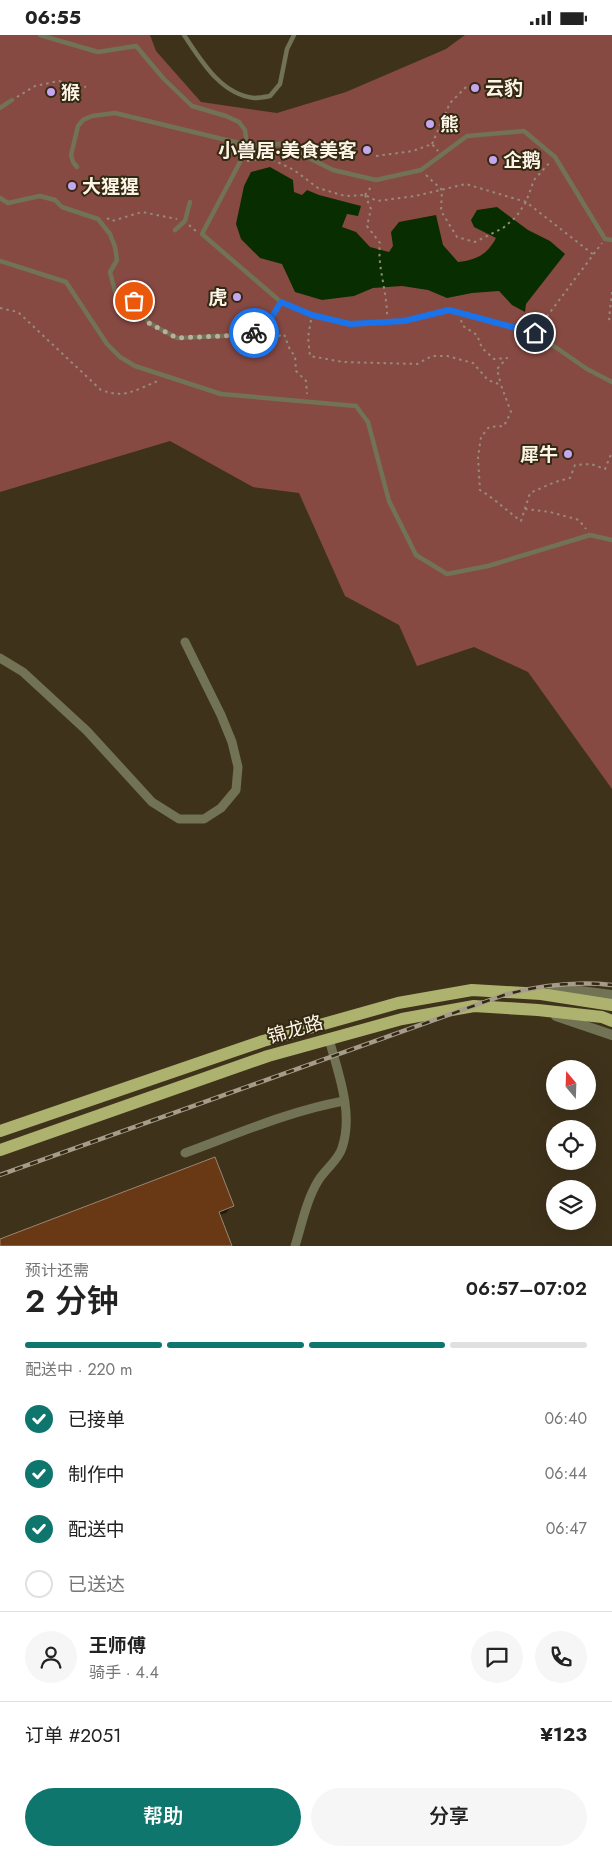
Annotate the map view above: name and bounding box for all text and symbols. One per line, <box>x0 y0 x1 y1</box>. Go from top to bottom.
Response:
text: 06:55 <box>25 4 81 31</box>
place label: 云豹 <box>485 75 523 102</box>
place label: 猴 <box>61 79 80 106</box>
marker: 云豹 <box>469 82 481 94</box>
marker: 猴 <box>45 86 57 98</box>
place label: 熊 <box>440 111 459 138</box>
marker: 熊 <box>424 118 436 130</box>
place label: 小兽居·美食美客 <box>218 137 357 164</box>
marker: 小兽居·美食美客 <box>361 144 373 156</box>
place label: 企鹅 <box>503 147 541 174</box>
marker: 企鹅 <box>487 154 499 166</box>
place label: 大猩猩 <box>82 173 139 200</box>
marker: 大猩猩 <box>66 180 78 192</box>
pin <box>113 280 155 322</box>
place label: 虎 <box>208 284 227 311</box>
icon: bag <box>120 287 148 315</box>
marker: 虎 <box>231 291 243 303</box>
courier <box>229 308 279 358</box>
pin <box>514 312 556 354</box>
icon: bike <box>240 319 268 347</box>
icon: home <box>521 319 549 347</box>
place label: 犀牛 <box>520 441 558 468</box>
marker: 犀牛 <box>562 448 574 460</box>
street label: 锦龙路 <box>264 1009 326 1050</box>
north arrow <box>546 1060 596 1110</box>
map controls <box>546 1060 596 1230</box>
button: locate <box>546 1120 596 1170</box>
button: layers <box>546 1180 596 1230</box>
text: 预计还需 <box>25 1259 89 1282</box>
text: 06:57–07:02 <box>466 1275 587 1302</box>
text: 2 分钟 <box>25 1278 119 1324</box>
text: 配送中 · 220 m <box>25 1358 133 1381</box>
icon: check <box>25 1405 53 1433</box>
text: 已接单 <box>68 1406 125 1433</box>
text: 06:40 <box>544 1407 587 1430</box>
icon: check <box>25 1460 53 1488</box>
text: 制作中 <box>68 1461 125 1488</box>
text: 06:44 <box>545 1462 587 1485</box>
icon: check <box>25 1515 53 1543</box>
text: 配送中 <box>68 1516 125 1543</box>
text: 06:47 <box>546 1517 587 1540</box>
text: 已送达 <box>68 1571 125 1598</box>
button: person <box>25 1631 77 1683</box>
button: chat <box>471 1631 523 1683</box>
button: phone <box>535 1631 587 1683</box>
text: 王师傅 <box>89 1632 146 1659</box>
text: 骑手 · 4.4 <box>89 1661 159 1684</box>
text: ¥123 <box>540 1721 587 1748</box>
text: 订单 #2051 <box>25 1722 122 1749</box>
button: 帮助 <box>25 1788 301 1846</box>
button: 分享 <box>311 1788 587 1846</box>

